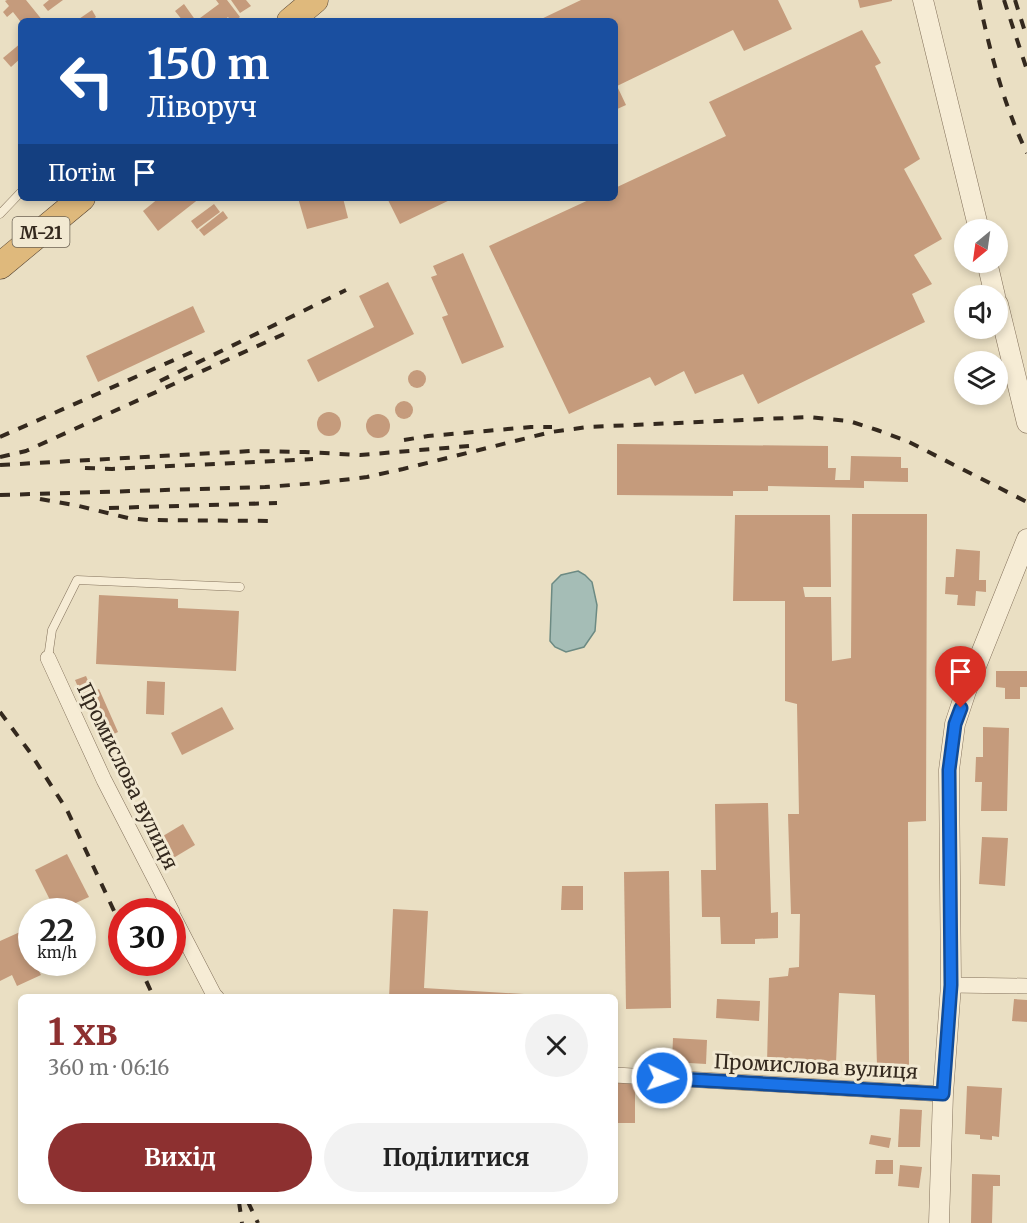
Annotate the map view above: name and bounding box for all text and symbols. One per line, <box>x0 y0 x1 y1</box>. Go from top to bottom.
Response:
text: 150 m <box>147 38 269 90</box>
icon: left <box>48 42 126 120</box>
text: Ліворуч <box>147 90 257 124</box>
icon: arrive <box>128 156 161 189</box>
text: Потім <box>48 159 116 187</box>
road number: М-21 <box>12 217 70 247</box>
north arrow <box>954 219 1008 273</box>
map controls <box>954 219 1008 405</box>
button: sound <box>954 285 1008 339</box>
button: layers <box>954 351 1008 405</box>
pin <box>935 646 986 708</box>
icon: arrive <box>944 655 977 688</box>
street label: Промислова вулиця <box>72 679 184 873</box>
speed limit sign: 30 <box>108 898 186 976</box>
text: 22 <box>40 911 74 949</box>
text: km/h <box>37 943 77 962</box>
text: 1 хв <box>48 1010 118 1055</box>
button: close <box>525 1014 588 1077</box>
position arrow <box>630 1046 694 1110</box>
street label: Промислова вулиця <box>713 1048 919 1084</box>
text: 360 m · 06:16 <box>48 1055 169 1080</box>
button: Вихід <box>48 1123 312 1192</box>
button: Поділитися <box>324 1123 588 1192</box>

